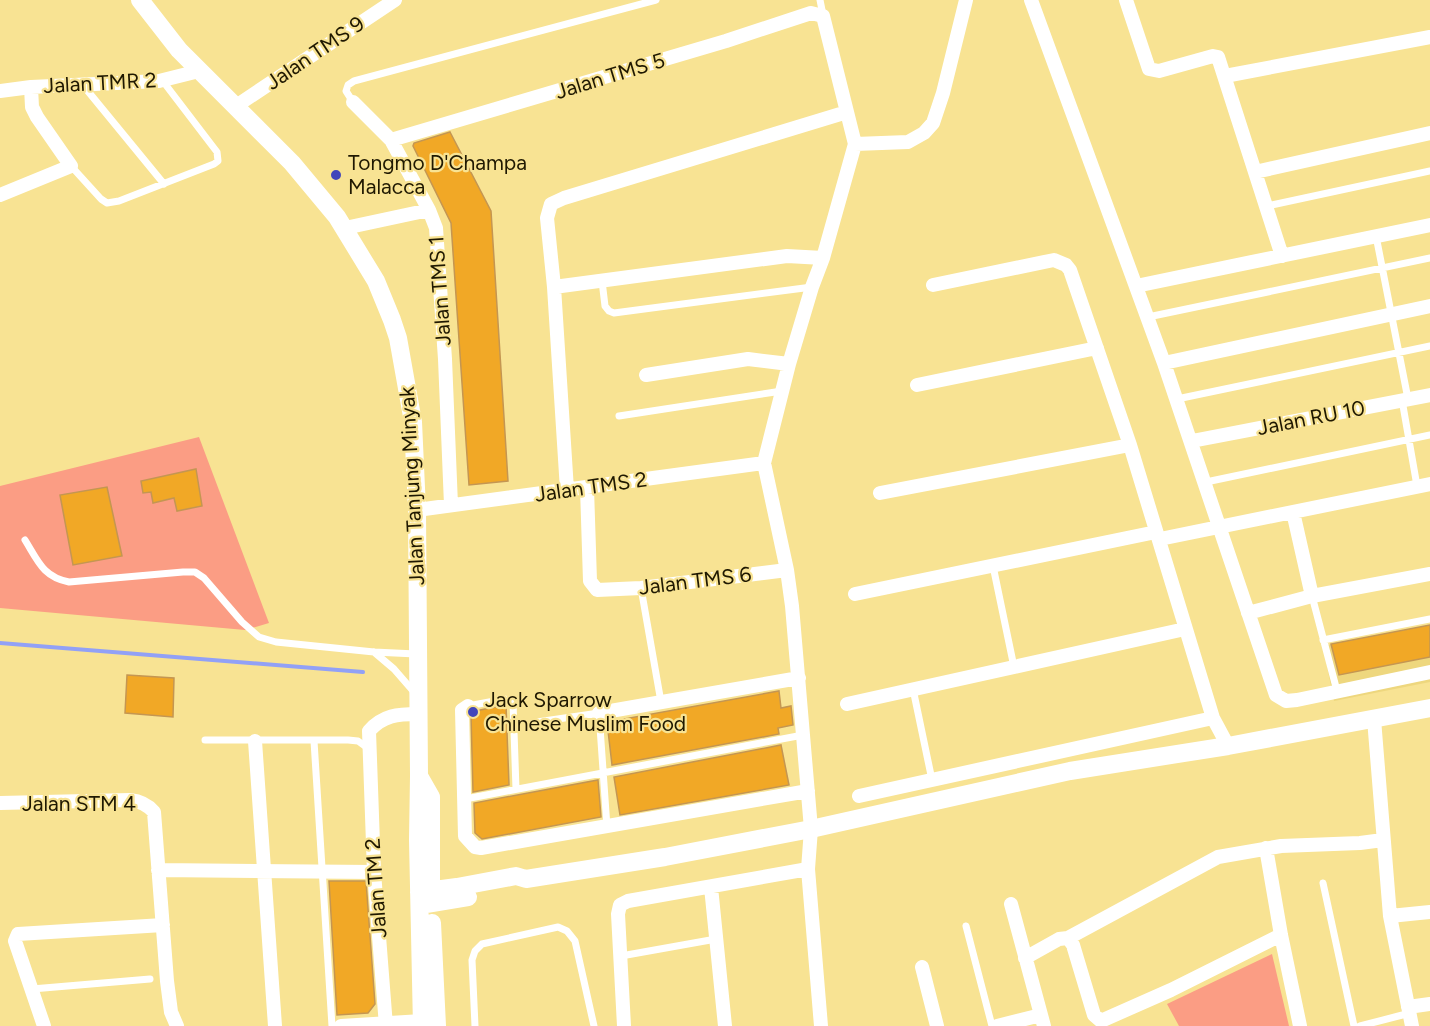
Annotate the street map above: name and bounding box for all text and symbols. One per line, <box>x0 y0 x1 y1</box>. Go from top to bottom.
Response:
street label: Jalan TMS 9 <box>261 11 369 95</box>
street label: Jalan TMS 5 <box>552 47 668 104</box>
street label: Jalan TMR 2 <box>43 67 157 98</box>
place label: Tongmo D'Champa Malacca <box>348 150 527 199</box>
marker: Tongmo D'Champa Malacca <box>329 168 343 182</box>
street label: Jalan TMS 1 <box>423 235 456 347</box>
street label: Jalan Tanjung Minyak <box>394 385 429 586</box>
street label: Jalan RU 10 <box>1255 395 1367 440</box>
street label: Jalan TMS 2 <box>533 466 649 507</box>
street label: Jalan TMS 6 <box>637 561 753 600</box>
place label: Jack Sparrow Chinese Muslim Food <box>485 687 686 736</box>
marker: Jack Sparrow Chinese Muslim Food <box>466 705 480 719</box>
street label: Jalan STM 4 <box>22 791 136 816</box>
street label: Jalan TM 2 <box>360 837 391 939</box>

